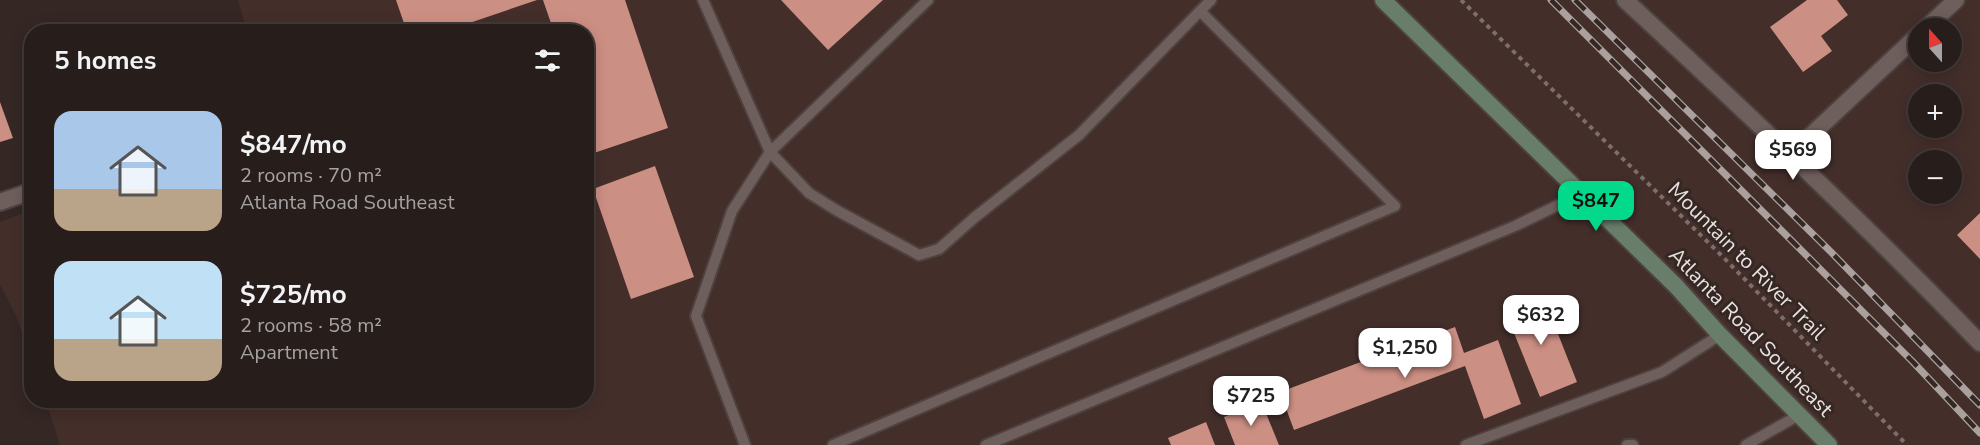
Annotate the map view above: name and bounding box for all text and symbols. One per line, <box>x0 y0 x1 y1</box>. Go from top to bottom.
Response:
north arrow <box>1908 18 1962 72</box>
map controls <box>1908 18 1962 204</box>
text: 5 homes <box>54 43 156 78</box>
icon: filters <box>531 44 564 77</box>
button: + <box>1908 84 1962 138</box>
text: $847/mo <box>240 127 347 162</box>
pin: $569 <box>1757 130 1829 181</box>
icon: home <box>102 135 174 207</box>
text: $569 <box>1769 136 1817 163</box>
button: − <box>1908 150 1962 204</box>
text: 2 rooms · 70 m² <box>240 162 382 189</box>
street label: Mountain to River Trail <box>1662 176 1833 347</box>
pin: $847 <box>1560 181 1632 232</box>
text: $847 <box>1572 187 1620 214</box>
text: Atlanta Road Southeast <box>240 189 454 216</box>
street label: Atlanta Road Southeast <box>1663 241 1840 423</box>
text: $725/mo <box>240 277 347 312</box>
icon: home <box>102 285 174 357</box>
pin: $632 <box>1505 295 1577 346</box>
text: $632 <box>1517 301 1565 328</box>
text: 2 rooms · 58 m² <box>240 312 382 339</box>
pin: $1,250 <box>1356 328 1454 379</box>
text: $1,250 <box>1373 334 1437 361</box>
text: Apartment <box>240 339 338 366</box>
pin: $725 <box>1215 376 1287 427</box>
text: $725 <box>1227 382 1275 409</box>

